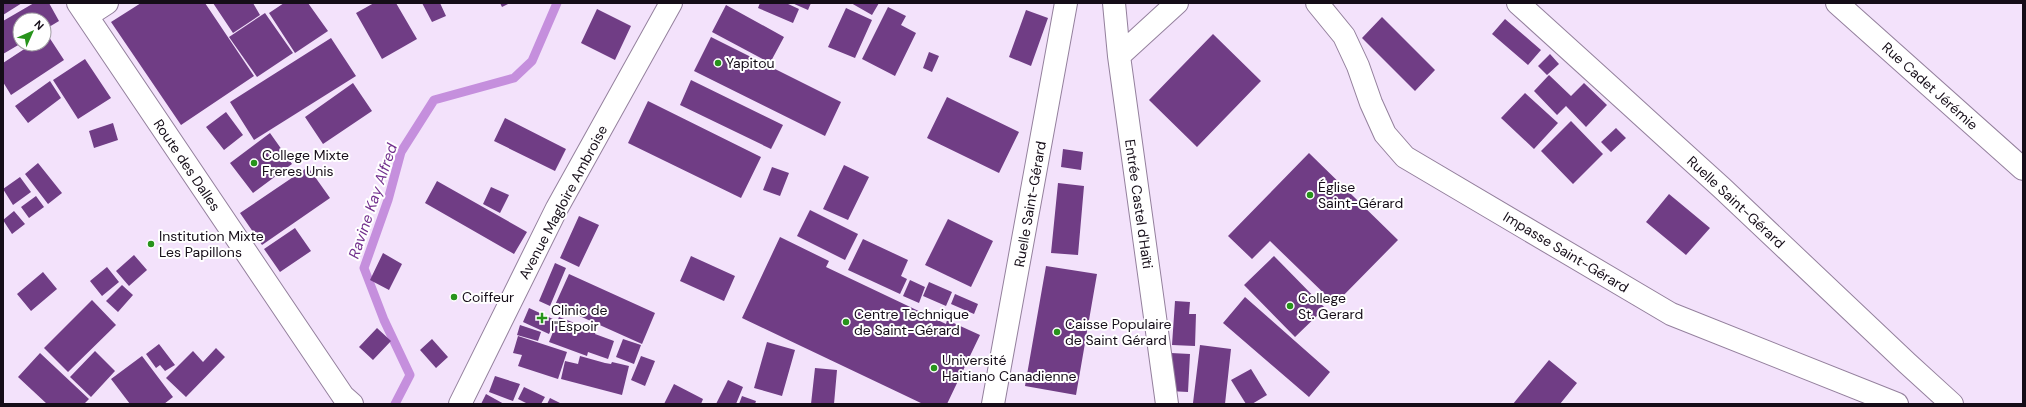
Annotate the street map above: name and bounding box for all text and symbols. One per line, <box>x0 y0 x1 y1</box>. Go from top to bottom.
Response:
north arrow <box>12 12 52 52</box>
text: N <box>31 17 47 33</box>
street label: Rue Cadet Jérémie <box>1878 38 1982 134</box>
place label: Yapitou <box>726 54 774 72</box>
marker: Yapitou <box>713 58 723 68</box>
street label: Route des Dalles <box>150 116 224 214</box>
street label: Avenue Magloire Ambroise <box>515 122 611 282</box>
street label: Entrée Castel d'Haïti <box>1121 138 1157 270</box>
water label: Ravine Kay Alfred <box>344 140 402 261</box>
street label: Ruelle Saint-Gérard <box>1010 140 1050 268</box>
place label: College Mixte Freres Unis <box>262 146 349 180</box>
street label: Ruelle Saint-Gérard <box>1683 152 1789 252</box>
marker: College Mixte Freres Unis <box>249 158 259 168</box>
place label: Église Saint-Gérard <box>1318 178 1403 212</box>
marker: Église Saint-Gérard <box>1305 190 1315 200</box>
street label: Impasse Saint-Gérard <box>1500 207 1632 297</box>
place label: Institution Mixte Les Papillons <box>159 227 264 261</box>
marker: Institution Mixte Les Papillons <box>146 239 156 249</box>
place label: Coiffeur <box>462 288 514 306</box>
place label: College St. Gerard <box>1298 289 1363 323</box>
marker: Coiffeur <box>449 292 459 302</box>
place label: Clinic de l"Espoir <box>551 301 607 335</box>
marker: College St. Gerard <box>1285 301 1295 311</box>
place label: Centre Technique de Saint-Gérard <box>854 305 969 339</box>
marker: Clinic de l"Espoir <box>536 312 548 324</box>
place label: Caisse Populaire de Saint Gérard <box>1065 315 1172 349</box>
marker: Centre Technique de Saint-Gérard <box>841 317 851 327</box>
marker: Caisse Populaire de Saint Gérard <box>1052 327 1062 337</box>
place label: Université Haitiano Canadienne <box>942 351 1077 385</box>
marker: Université Haitiano Canadienne <box>929 363 939 373</box>

